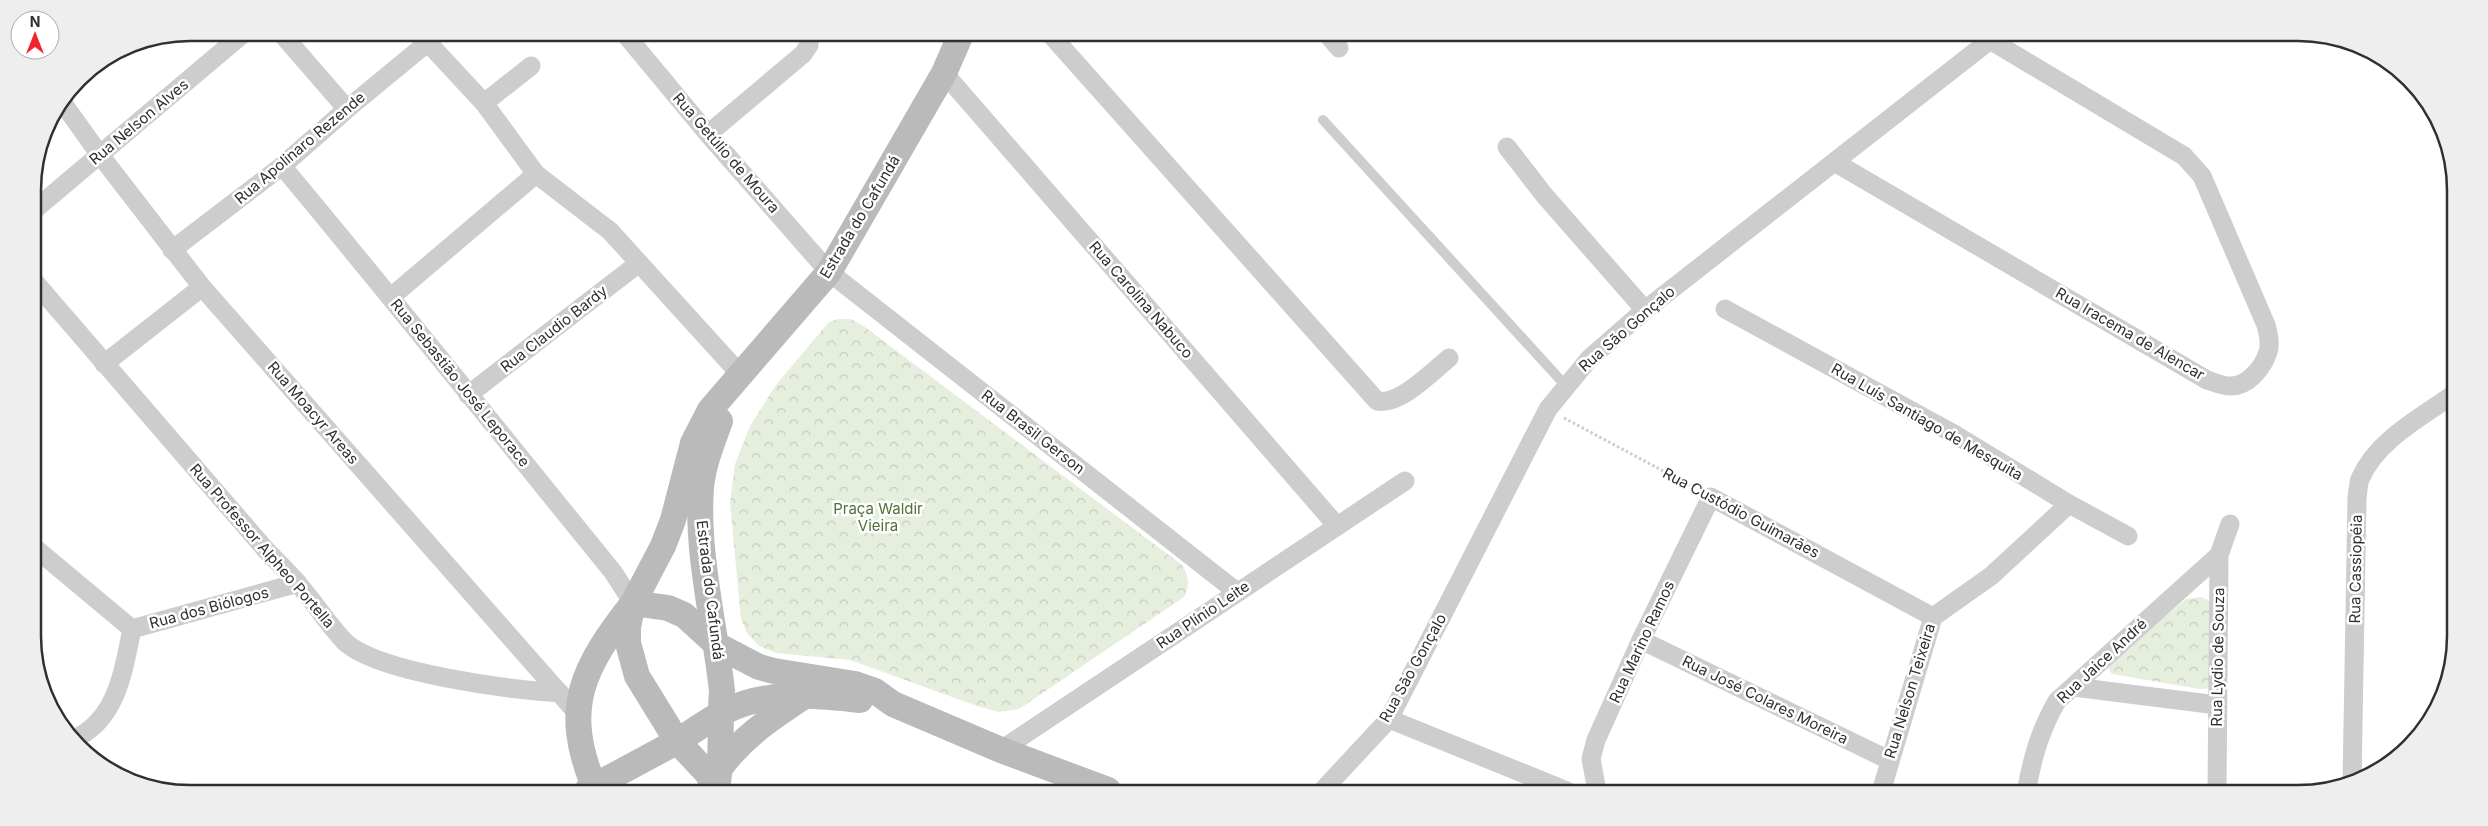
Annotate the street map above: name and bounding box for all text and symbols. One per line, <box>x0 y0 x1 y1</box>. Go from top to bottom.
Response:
north arrow <box>10 10 60 60</box>
text: N <box>30 13 40 30</box>
street label: Rua Nelson Alves <box>85 75 192 169</box>
street label: Rua Apolinaro Rezende <box>231 87 369 208</box>
street label: Rua Getúlio de Moura <box>669 89 784 217</box>
street label: Estrada do Cafundá <box>815 152 904 282</box>
street label: Rua Carolina Nabuco <box>1085 237 1197 362</box>
street label: Rua Claudio Bardy <box>496 281 611 376</box>
street label: Rua São Gonçalo <box>1575 282 1679 376</box>
street label: Rua Iracema de Alencar <box>2052 283 2208 384</box>
street label: Rua Sebastião José Leporace <box>387 295 534 471</box>
street label: Rua Moacyr Areas <box>264 357 363 468</box>
street label: Rua Luís Santiago de Mesquita <box>1828 359 2026 484</box>
street label: Rua Brasil Gerson <box>978 385 1089 478</box>
street label: Rua Professor Alpheo Portella <box>186 460 339 632</box>
street label: Rua Custódio Guimarães <box>1660 463 1823 562</box>
park label: Praça Waldir Vieira <box>833 499 923 535</box>
street label: Rua Cassiopéia <box>2345 514 2366 624</box>
street label: Estrada do Cafundá <box>693 519 728 661</box>
street label: Rua Plínio Leite <box>1153 576 1253 653</box>
street label: Rua Marino Ramos <box>1605 578 1678 706</box>
street label: Rua dos Biólogos <box>147 582 271 633</box>
street label: Rua Lydio de Souza <box>2207 587 2228 727</box>
street label: Rua São Gonçalo <box>1375 610 1450 725</box>
street label: Rua Jaice André <box>2053 614 2151 707</box>
street label: Rua Nelson Teixeira <box>1880 621 1939 761</box>
street label: Rua José Colares Moreira <box>1679 651 1851 748</box>

